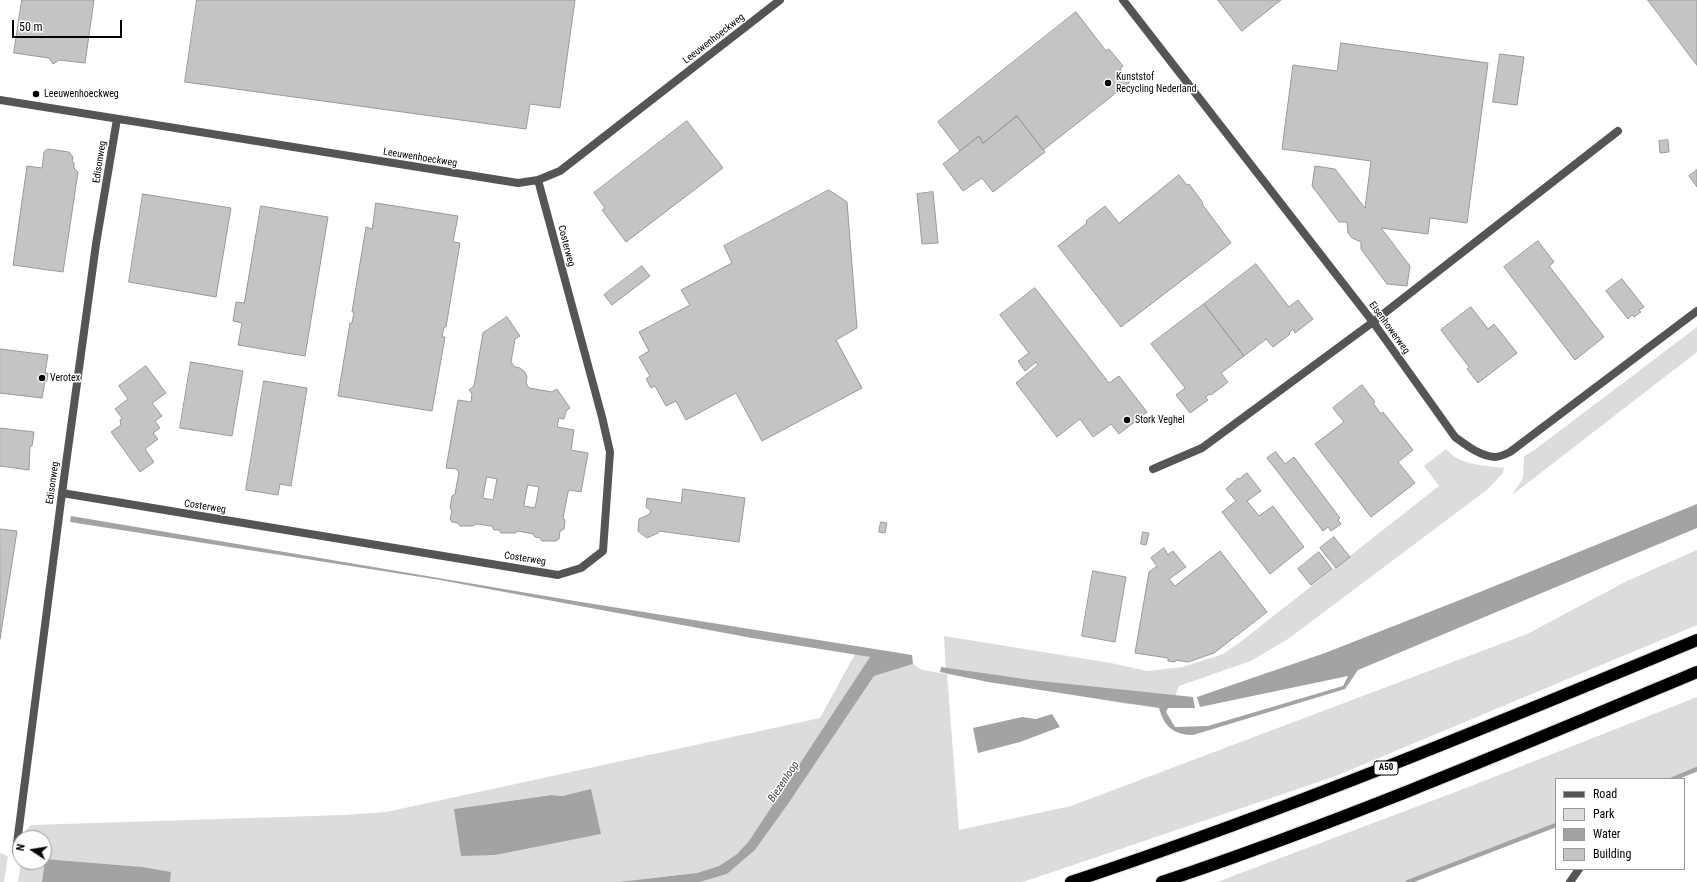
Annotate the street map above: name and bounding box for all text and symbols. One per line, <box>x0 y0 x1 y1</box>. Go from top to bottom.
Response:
street label: Leeuwenhoeckweg <box>681 11 747 67</box>
scale bar <box>14 12 124 38</box>
text: 50 m <box>19 20 43 34</box>
place label: Kunststof Recycling Nederland <box>1116 71 1196 94</box>
marker: Kunststof Recycling Nederland <box>1103 78 1113 88</box>
place label: Leeuwenhoeckweg <box>44 88 119 100</box>
marker: Leeuwenhoeckweg <box>31 89 41 99</box>
street label: Edisonweg <box>91 140 109 184</box>
street label: Leeuwenhoeckweg <box>382 146 458 170</box>
street label: Costerweg <box>555 224 577 268</box>
street label: Eisenhowerweg <box>1366 300 1412 356</box>
place label: Verotex <box>50 372 80 384</box>
marker: Verotex <box>37 373 47 383</box>
place label: Stork Veghel <box>1135 414 1185 426</box>
marker: Stork Veghel <box>1122 415 1132 425</box>
street label: Edisonweg <box>44 461 62 505</box>
street label: Costerweg <box>183 498 227 516</box>
street label: Costerweg <box>503 550 547 568</box>
water label: Biezenloop <box>766 759 802 805</box>
road number: A50 <box>1374 761 1398 775</box>
legend <box>1555 778 1685 870</box>
text: Road <box>1593 787 1617 801</box>
text: Park <box>1593 807 1614 821</box>
text: Water <box>1593 827 1621 841</box>
north arrow <box>12 830 52 870</box>
text: N <box>14 843 28 852</box>
text: Building <box>1593 847 1631 861</box>

